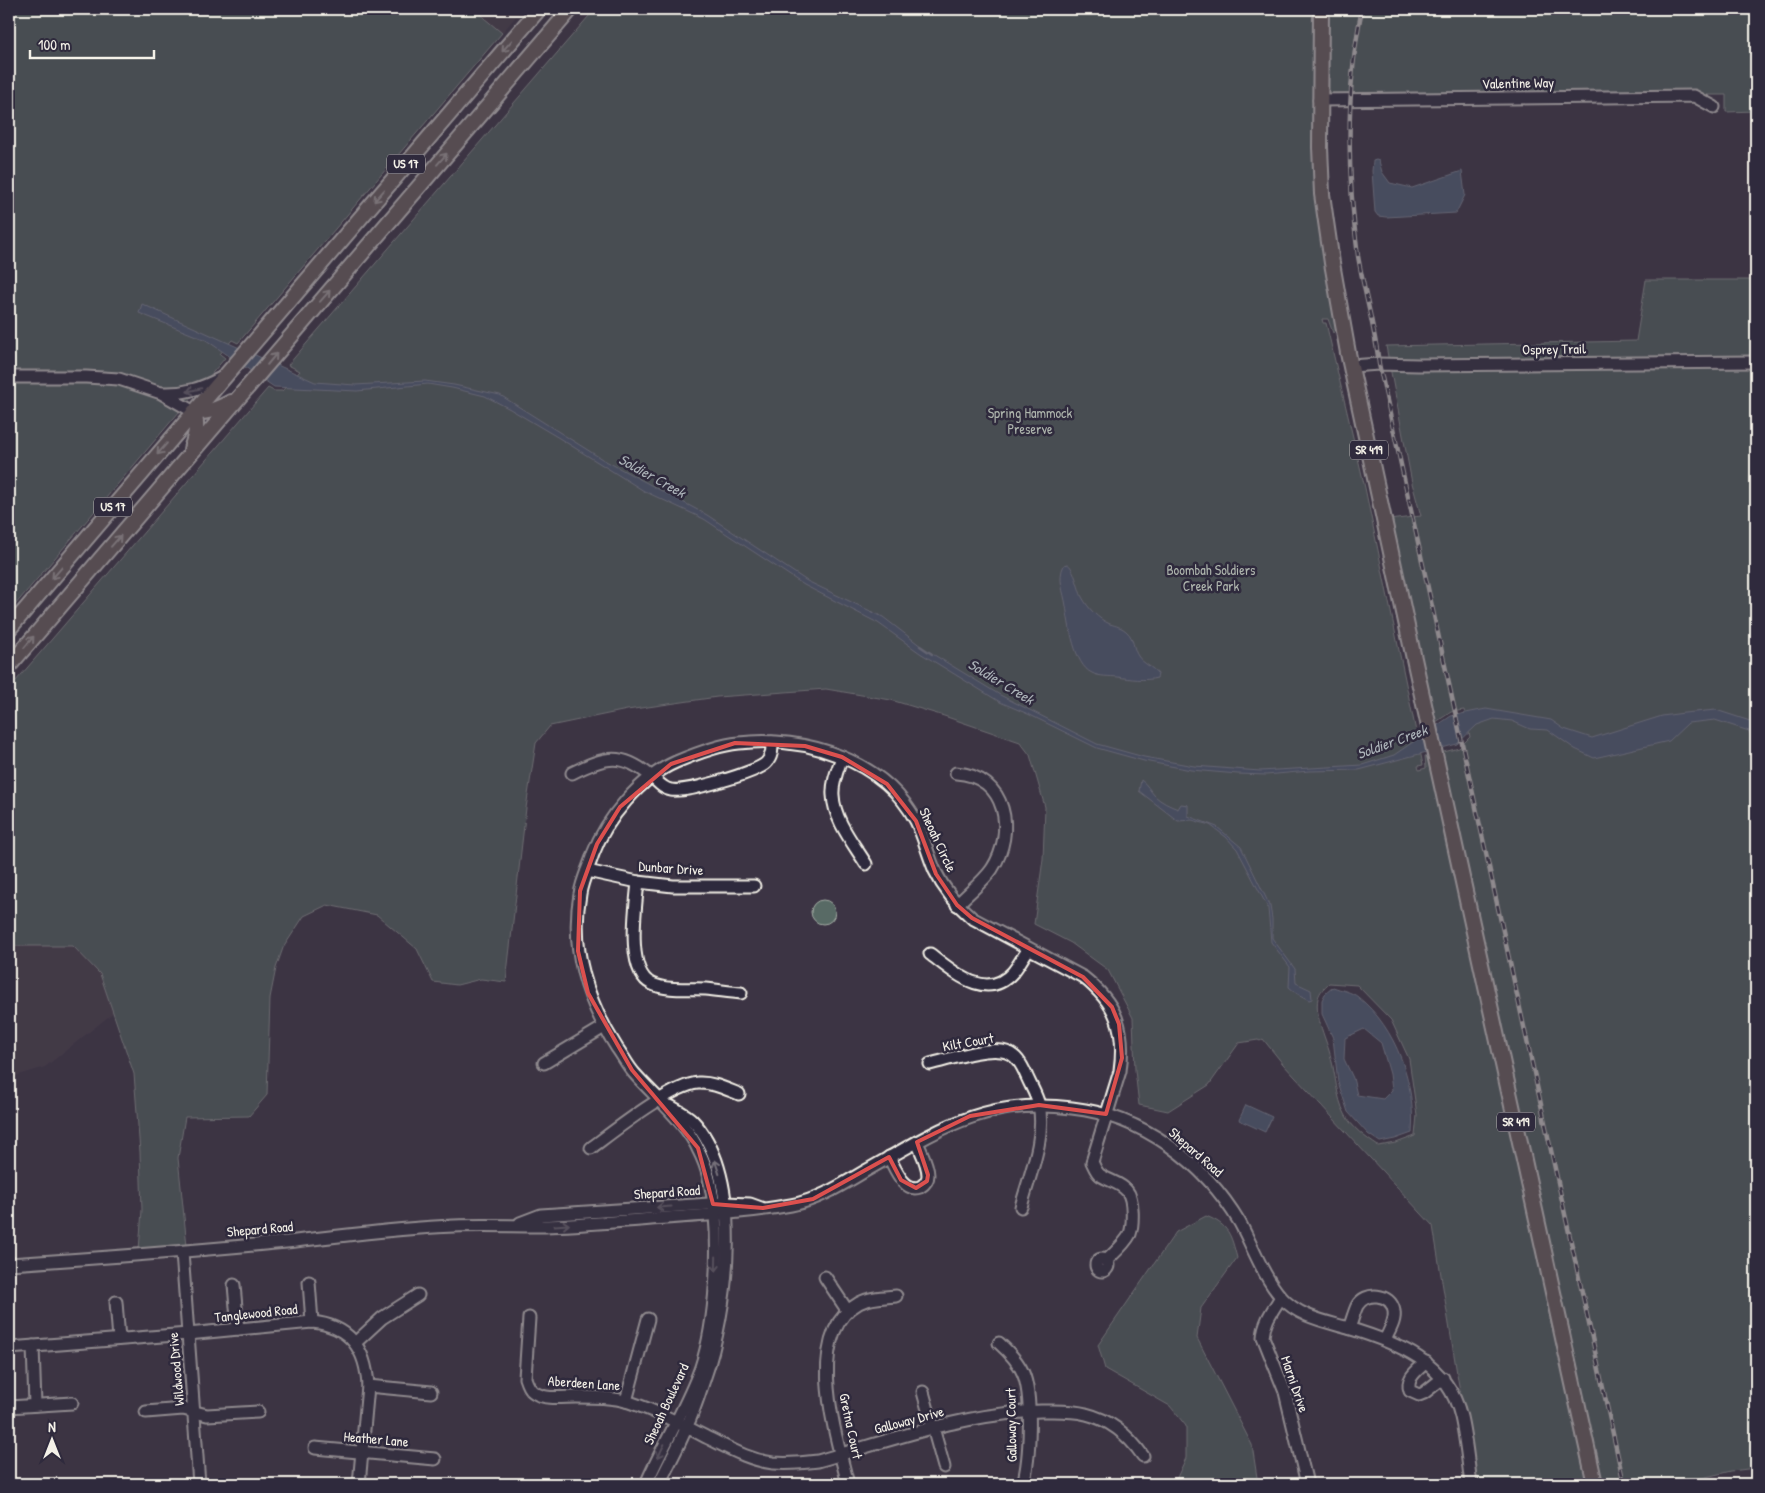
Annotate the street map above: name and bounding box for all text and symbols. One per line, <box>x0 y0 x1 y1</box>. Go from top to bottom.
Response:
scale bar <box>30 28 154 60</box>
text: 100 m <box>38 34 71 55</box>
one-way arrow <box>501 39 513 52</box>
street label: Valentine Way <box>1482 72 1554 94</box>
one-way arrow <box>437 153 448 166</box>
road number: US 17 <box>387 154 425 173</box>
one-way arrow <box>373 189 384 202</box>
one-way arrow <box>320 289 331 302</box>
street label: Osprey Trail <box>1522 338 1586 360</box>
one-way arrow <box>266 352 277 365</box>
one-way arrow <box>186 386 202 395</box>
park label: Spring Hammock Preserve <box>988 403 1073 438</box>
road number: SR 419 <box>1350 440 1388 460</box>
one-way arrow <box>157 443 168 456</box>
water label: Soldier Creek <box>615 449 691 503</box>
road number: US 17 <box>94 498 132 516</box>
one-way arrow <box>110 535 121 548</box>
park label: Boombah Soldiers Creek Park <box>1167 560 1256 595</box>
one-way arrow <box>51 566 62 579</box>
one-way arrow <box>24 636 35 649</box>
water label: Soldier Creek <box>964 654 1040 710</box>
water label: Soldier Creek <box>1354 718 1432 764</box>
street label: Sheoah Circle <box>915 804 962 875</box>
street label: Dunbar Drive <box>638 856 704 879</box>
street label: Kilt Court <box>941 1028 995 1055</box>
road number: SR 419 <box>1497 1112 1535 1132</box>
street label: Shepard Road <box>1164 1123 1228 1182</box>
one-way arrow <box>712 1159 722 1175</box>
street label: Shepard Road <box>633 1180 701 1204</box>
one-way arrow <box>657 1203 673 1212</box>
street label: Shepard Road <box>226 1216 294 1242</box>
one-way arrow <box>554 1220 570 1229</box>
one-way arrow <box>711 1255 720 1271</box>
street label: Tanglewood Road <box>214 1299 299 1327</box>
street label: Wildwood Drive <box>163 1331 188 1407</box>
street label: Marni Drive <box>1277 1353 1314 1415</box>
street label: Sheoah Boulevard <box>638 1360 693 1448</box>
street label: Aberdeen Lane <box>547 1371 621 1395</box>
street label: Galloway Court <box>1000 1388 1022 1462</box>
street label: Gretna Court <box>835 1391 868 1461</box>
street label: Galloway Drive <box>872 1401 946 1439</box>
north arrow <box>28 1416 78 1466</box>
text: N <box>48 1417 56 1436</box>
street label: Heather Lane <box>343 1426 410 1451</box>
one-way arrow <box>656 1443 665 1458</box>

